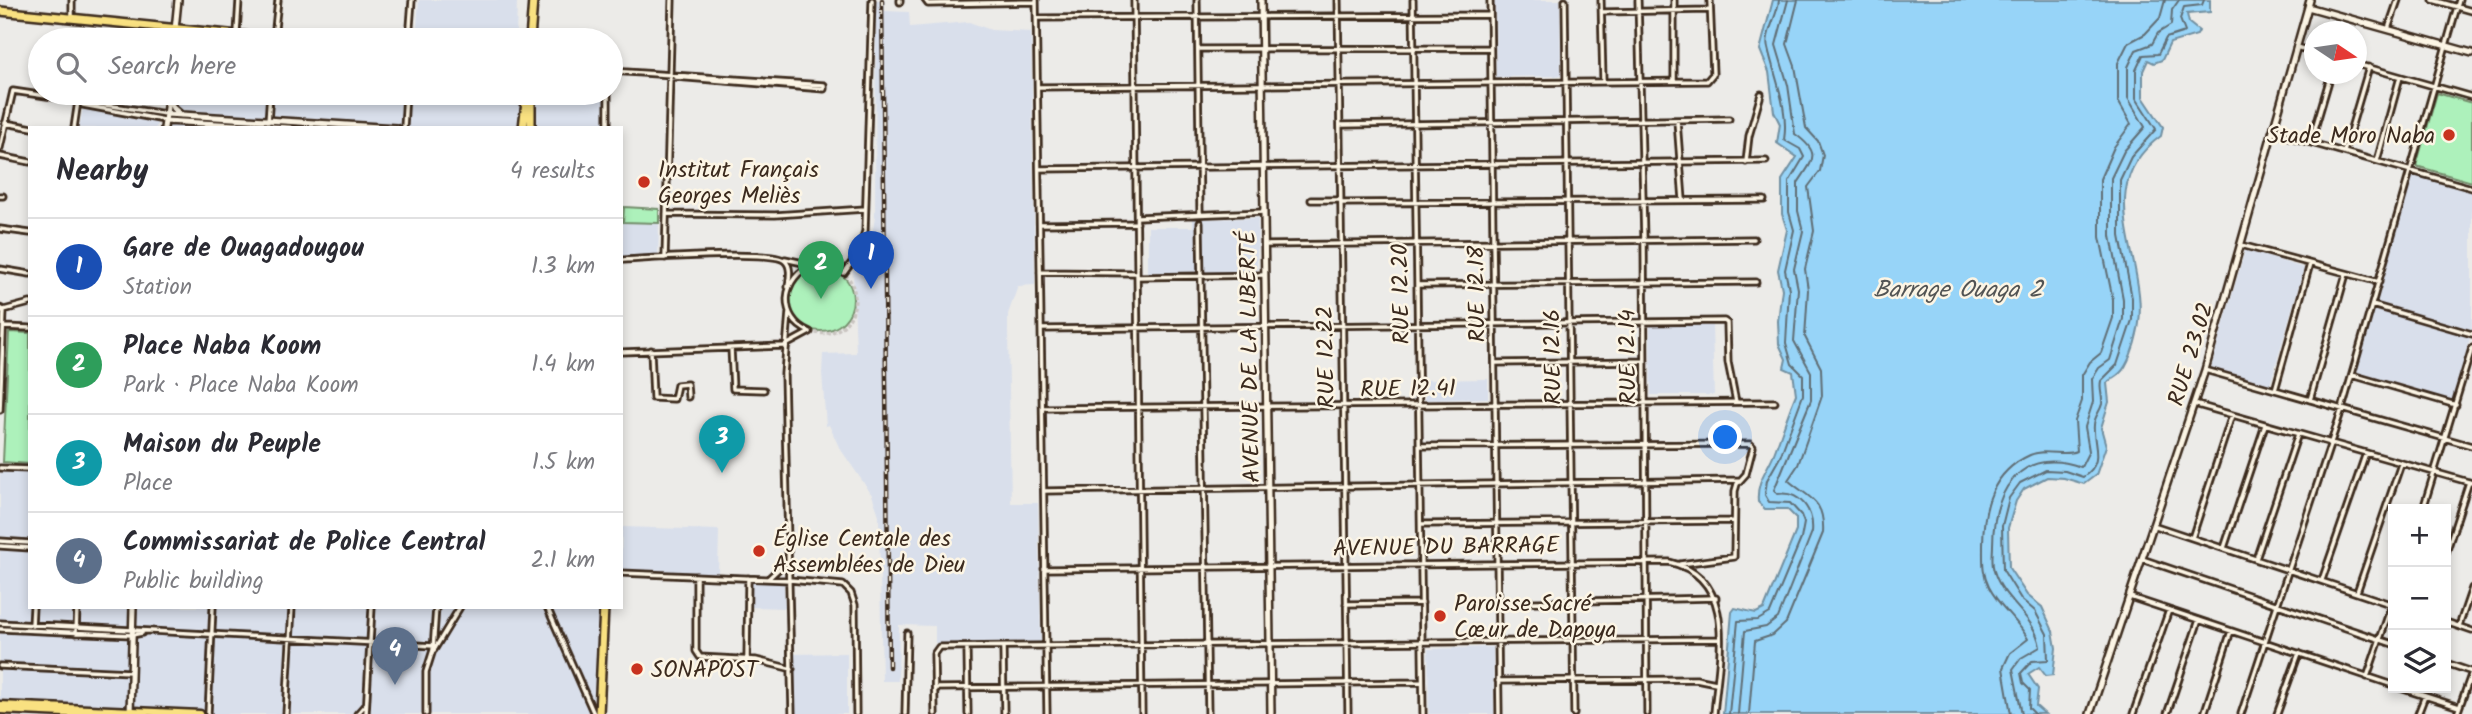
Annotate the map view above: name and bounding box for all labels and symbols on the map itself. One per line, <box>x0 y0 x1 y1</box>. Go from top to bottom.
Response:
north arrow <box>2304 21 2367 84</box>
place label: Stade Moro Naba <box>2267 119 2435 155</box>
marker: Stade Moro Naba <box>2441 127 2457 143</box>
place label: Institut Français Georges Meliès <box>658 153 819 215</box>
marker: Institut Français Georges Meliès <box>636 174 652 190</box>
street label: AVENUE DE LA LIBERTÉ <box>1231 230 1271 483</box>
pin: 1 <box>848 231 894 289</box>
pin: 2 <box>798 241 844 299</box>
street label: RUE 12.20 <box>1383 243 1421 345</box>
street label: RUE 12.18 <box>1459 245 1497 343</box>
water label: Barrage Ouaga 2 <box>1873 271 2045 310</box>
street label: RUE 23.02 <box>2159 298 2225 411</box>
street label: RUE 12.22 <box>1308 305 1346 409</box>
street label: RUE 12.16 <box>1535 309 1573 405</box>
street label: RUE 12.14 <box>1610 309 1648 405</box>
street label: RUE 12.41 <box>1360 371 1456 409</box>
pin: 3 <box>699 415 745 473</box>
your location <box>1708 420 1742 454</box>
place label: Église Centale des Assemblées de Dieu <box>773 522 965 584</box>
street label: AVENUE DU BARRAGE <box>1332 528 1560 568</box>
marker: Église Centale des Assemblées de Dieu <box>751 543 767 559</box>
place label: Paroisse Sacré Cœur de Dapoya <box>1454 587 1616 649</box>
marker: Paroisse Sacré Cœur de Dapoya <box>1432 608 1448 624</box>
pin: 4 <box>372 627 418 685</box>
place label: SONAPOST <box>651 653 760 689</box>
marker: SONAPOST <box>629 661 645 677</box>

